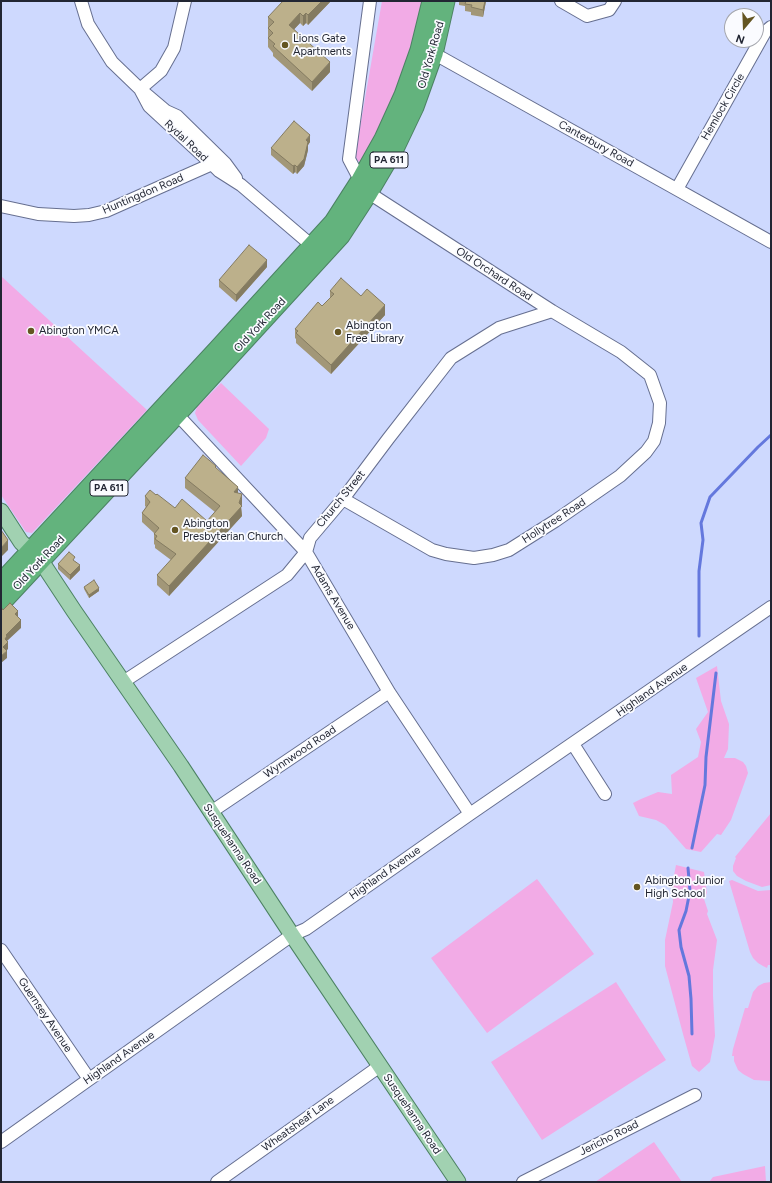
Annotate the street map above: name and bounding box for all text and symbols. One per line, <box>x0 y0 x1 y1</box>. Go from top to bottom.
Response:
north arrow <box>724 8 764 48</box>
street label: Old York Road <box>415 20 447 90</box>
text: N <box>734 31 746 46</box>
place label: Lions Gate Apartments <box>293 32 351 58</box>
marker: Lions Gate Apartments <box>280 40 290 50</box>
street label: Hemlock Circle <box>699 71 747 143</box>
street label: Rydal Road <box>161 117 211 165</box>
street label: Canterbury Road <box>556 118 636 170</box>
road number: PA 611 <box>370 152 408 168</box>
street label: Huntingdon Road <box>100 171 186 217</box>
street label: Old Orchard Road <box>453 244 535 304</box>
street label: Old York Road <box>231 295 289 355</box>
place label: Abington Free Library <box>346 319 404 345</box>
place label: Abington YMCA <box>39 324 119 338</box>
marker: Abington YMCA <box>26 326 36 336</box>
marker: Abington Free Library <box>333 327 343 337</box>
street label: Church Street <box>314 468 368 530</box>
road number: PA 611 <box>90 480 128 496</box>
street label: Hollytree Road <box>520 496 588 546</box>
place label: Abington Presbyterian Church <box>183 517 283 543</box>
marker: Abington Presbyterian Church <box>170 525 180 535</box>
street label: Old York Road <box>10 533 68 593</box>
street label: Adams Avenue <box>308 562 358 632</box>
street label: Highland Avenue <box>614 661 690 719</box>
street label: Wynnwood Road <box>261 723 339 781</box>
street label: Susquehanna Road <box>200 801 264 887</box>
street label: Highland Avenue <box>347 844 423 902</box>
place label: Abington Junior High School <box>645 874 724 900</box>
marker: Abington Junior High School <box>632 882 642 892</box>
street label: Guernsey Avenue <box>15 975 75 1055</box>
street label: Highland Avenue <box>81 1029 157 1087</box>
street label: Susquehanna Road <box>380 1071 444 1157</box>
street label: Wheatsheaf Lane <box>259 1094 337 1154</box>
street label: Jericho Road <box>577 1117 641 1159</box>

